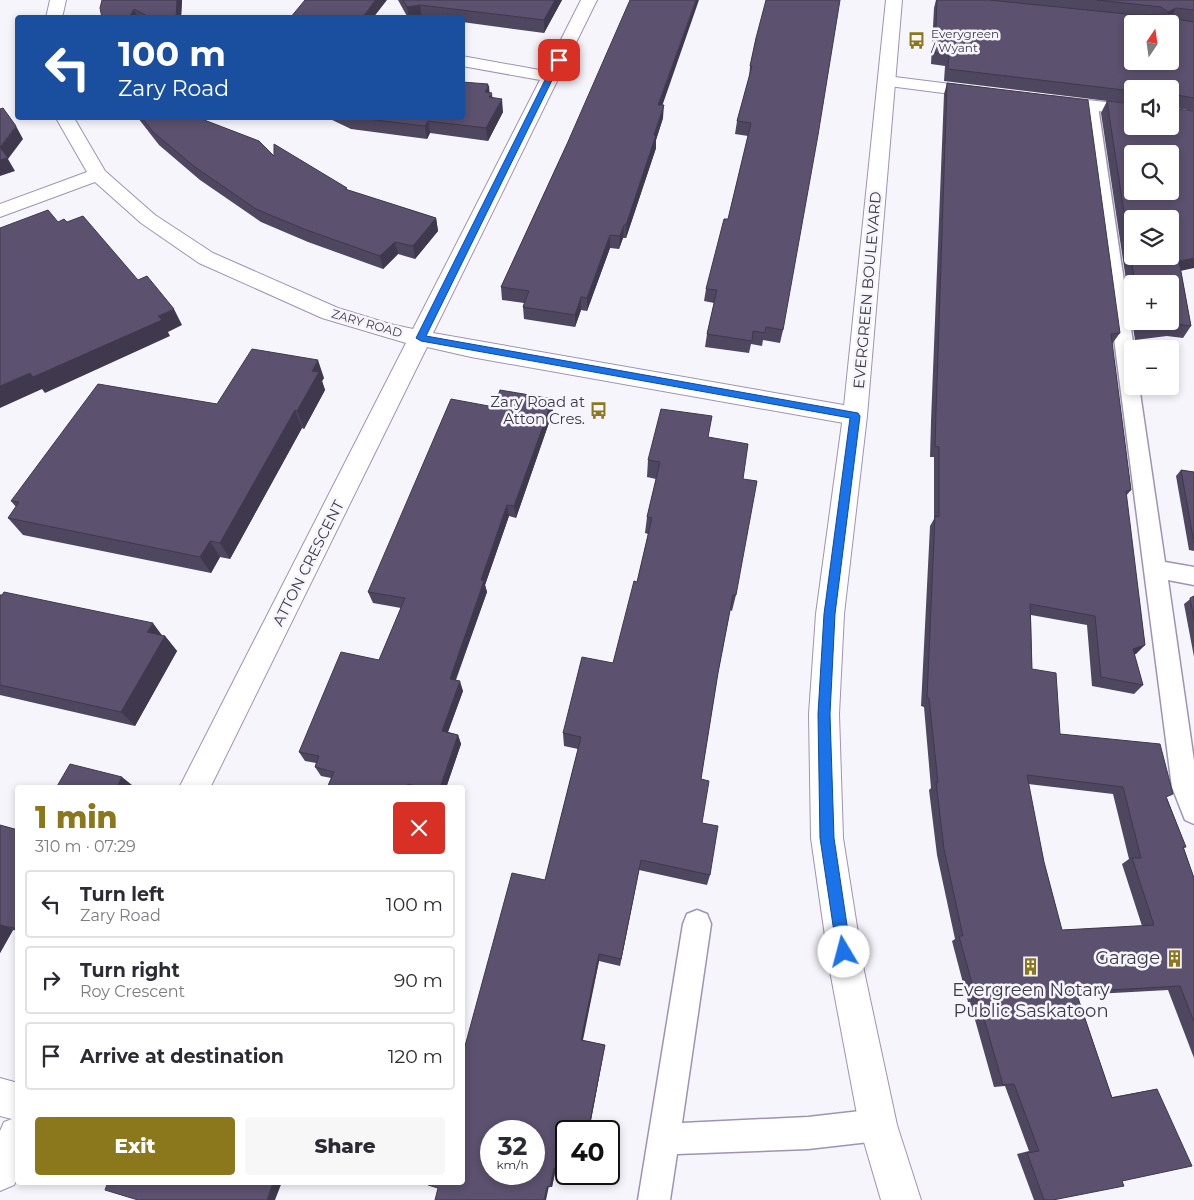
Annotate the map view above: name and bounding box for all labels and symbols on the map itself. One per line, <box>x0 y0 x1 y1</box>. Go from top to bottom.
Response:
north arrow <box>1124 15 1179 70</box>
place label: Everygreen / Wyant <box>930 26 999 55</box>
bus stop icon: Everygreen / Wyant <box>907 30 927 50</box>
pin <box>538 39 580 81</box>
street label: EVERGREEN BOULEVARD <box>849 191 885 389</box>
street label: ZARY ROAD <box>330 306 404 340</box>
place label: Zary Road at Atton Cres. <box>490 392 585 428</box>
bus stop icon: Zary Road at Atton Cres. <box>589 400 609 420</box>
street label: ATTON CRESCENT <box>268 497 348 629</box>
position arrow <box>817 925 869 977</box>
place label: Garage <box>1095 947 1160 969</box>
building icon: Garage <box>1164 948 1184 968</box>
building icon: Evergreen Notary Public Saskatoon <box>1021 957 1041 977</box>
place label: Evergreen Notary Public Saskatoon <box>952 979 1110 1022</box>
speed limit sign: 40 <box>555 1120 620 1185</box>

